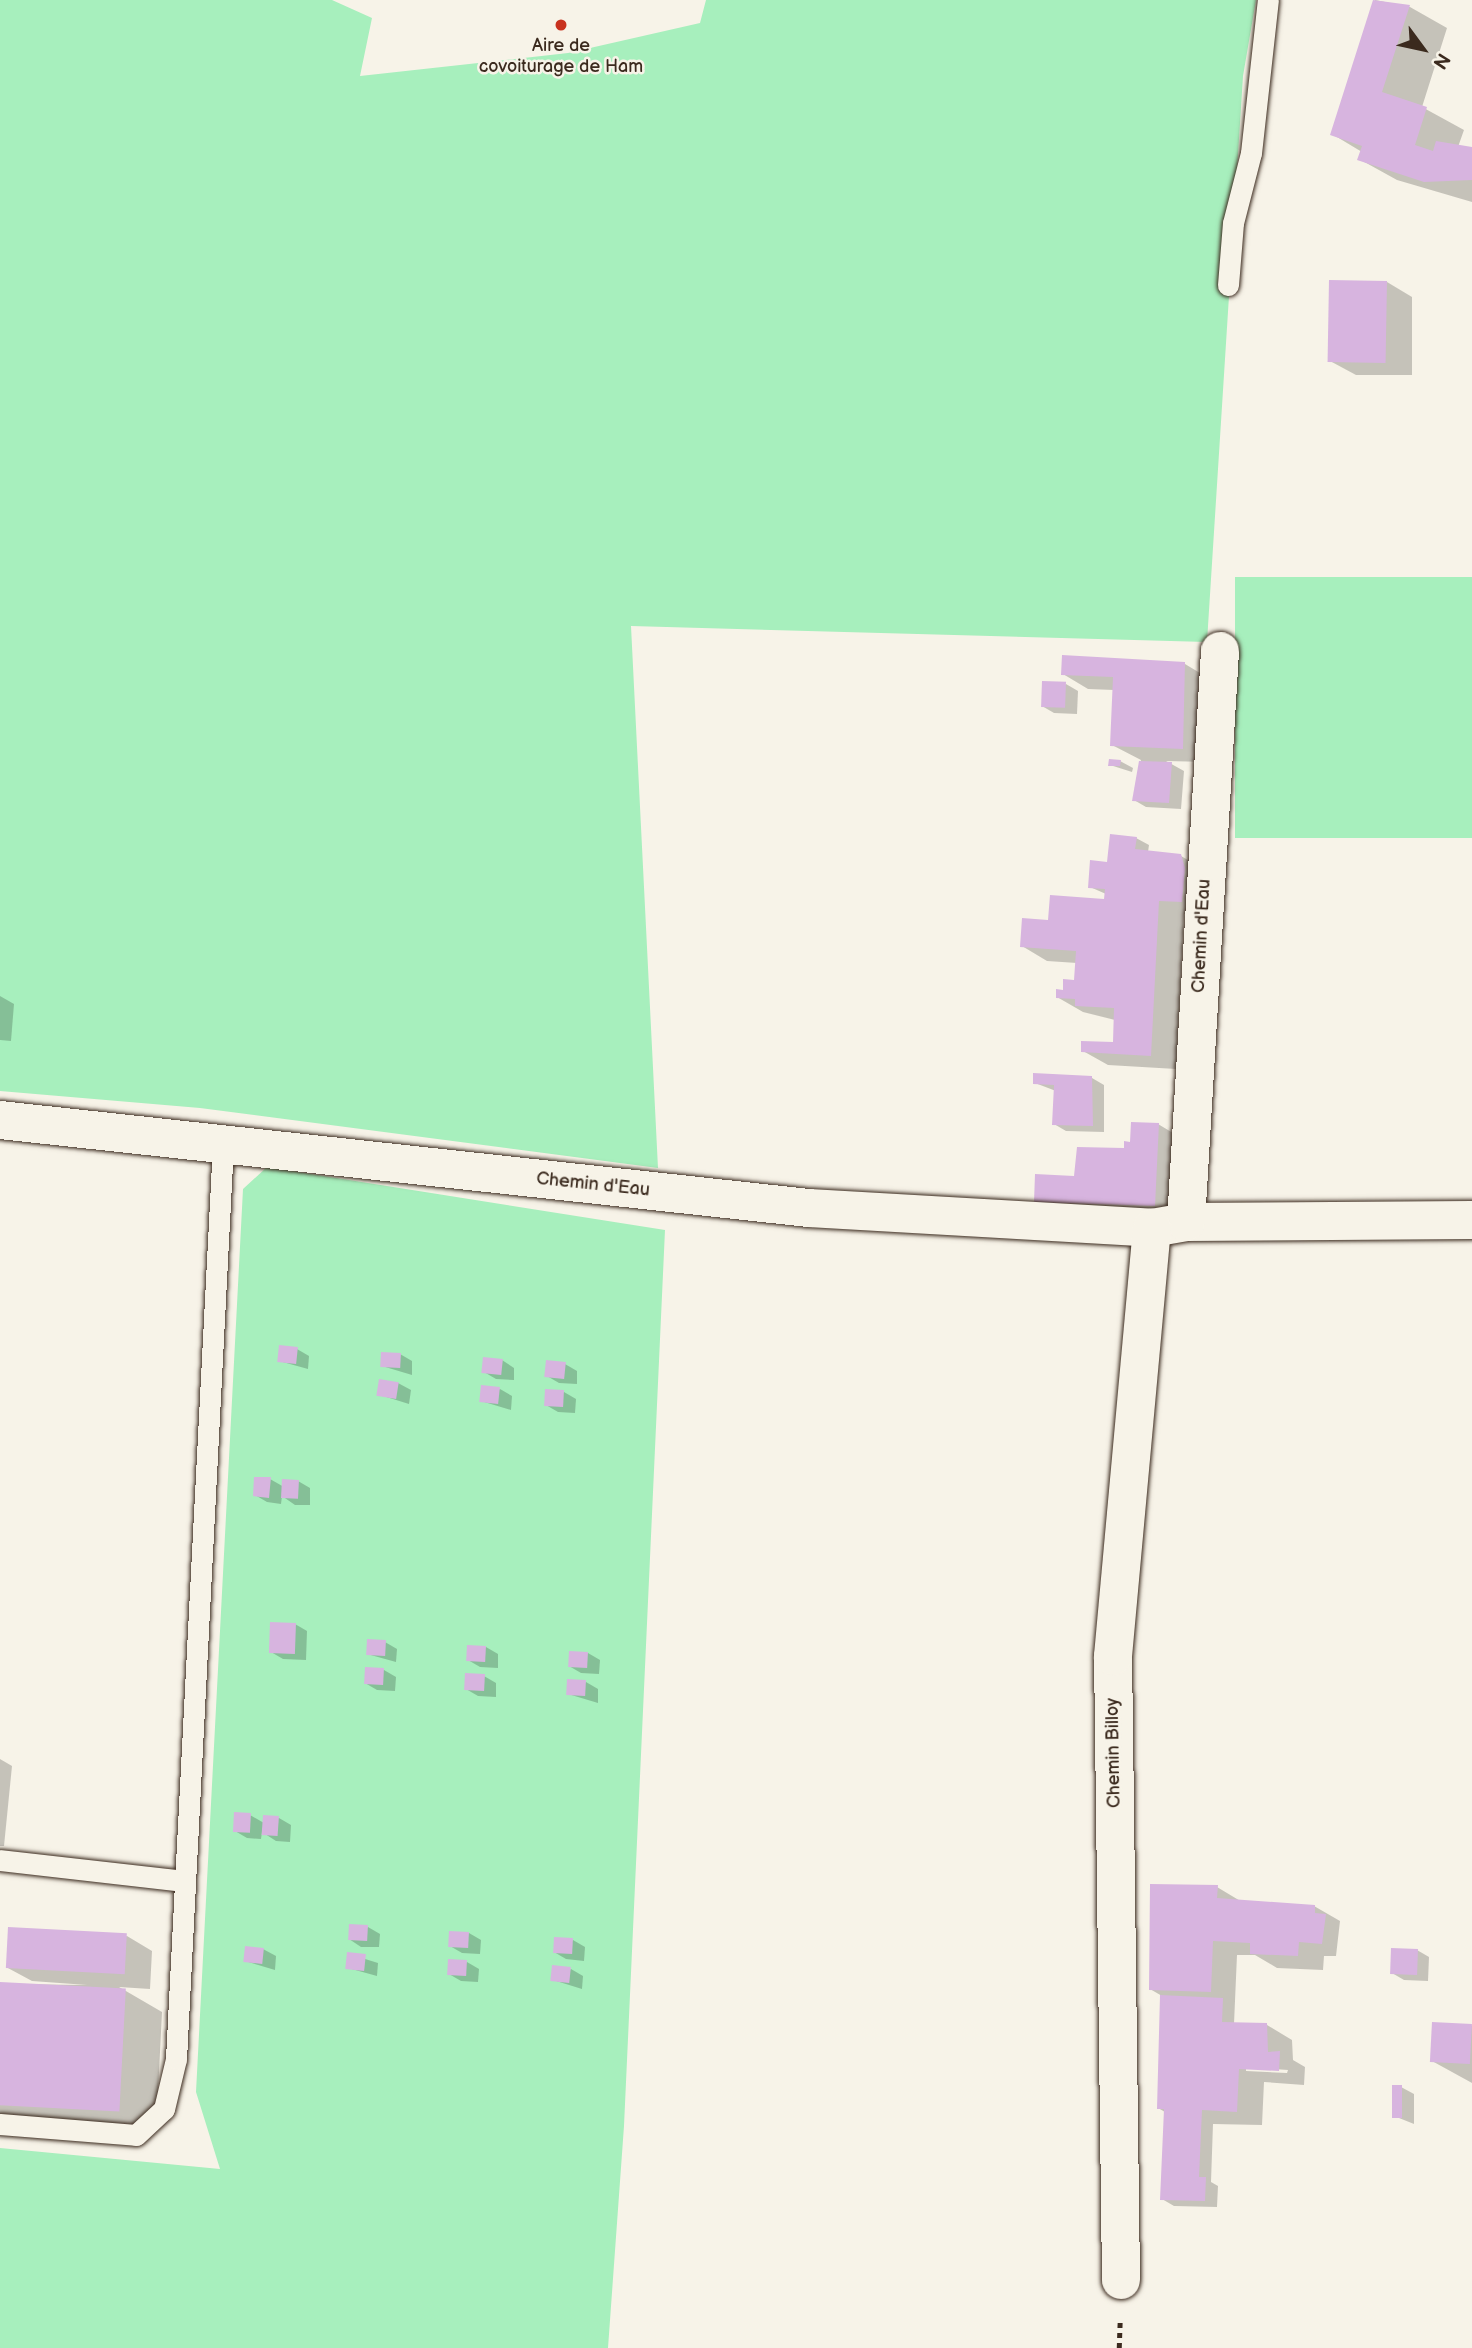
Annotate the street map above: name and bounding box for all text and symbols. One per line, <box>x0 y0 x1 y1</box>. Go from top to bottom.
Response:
north arrow <box>1388 14 1458 84</box>
marker: Aire de covoiturage de Ham <box>553 17 569 33</box>
place label: Aire de covoiturage de Ham <box>479 36 643 78</box>
text: N <box>1427 48 1455 73</box>
street label: Chemin d'Eau <box>1188 879 1216 993</box>
street label: Chemin d'Eau <box>535 1168 651 1202</box>
street label: Chemin Billoy <box>1102 1698 1126 1808</box>

